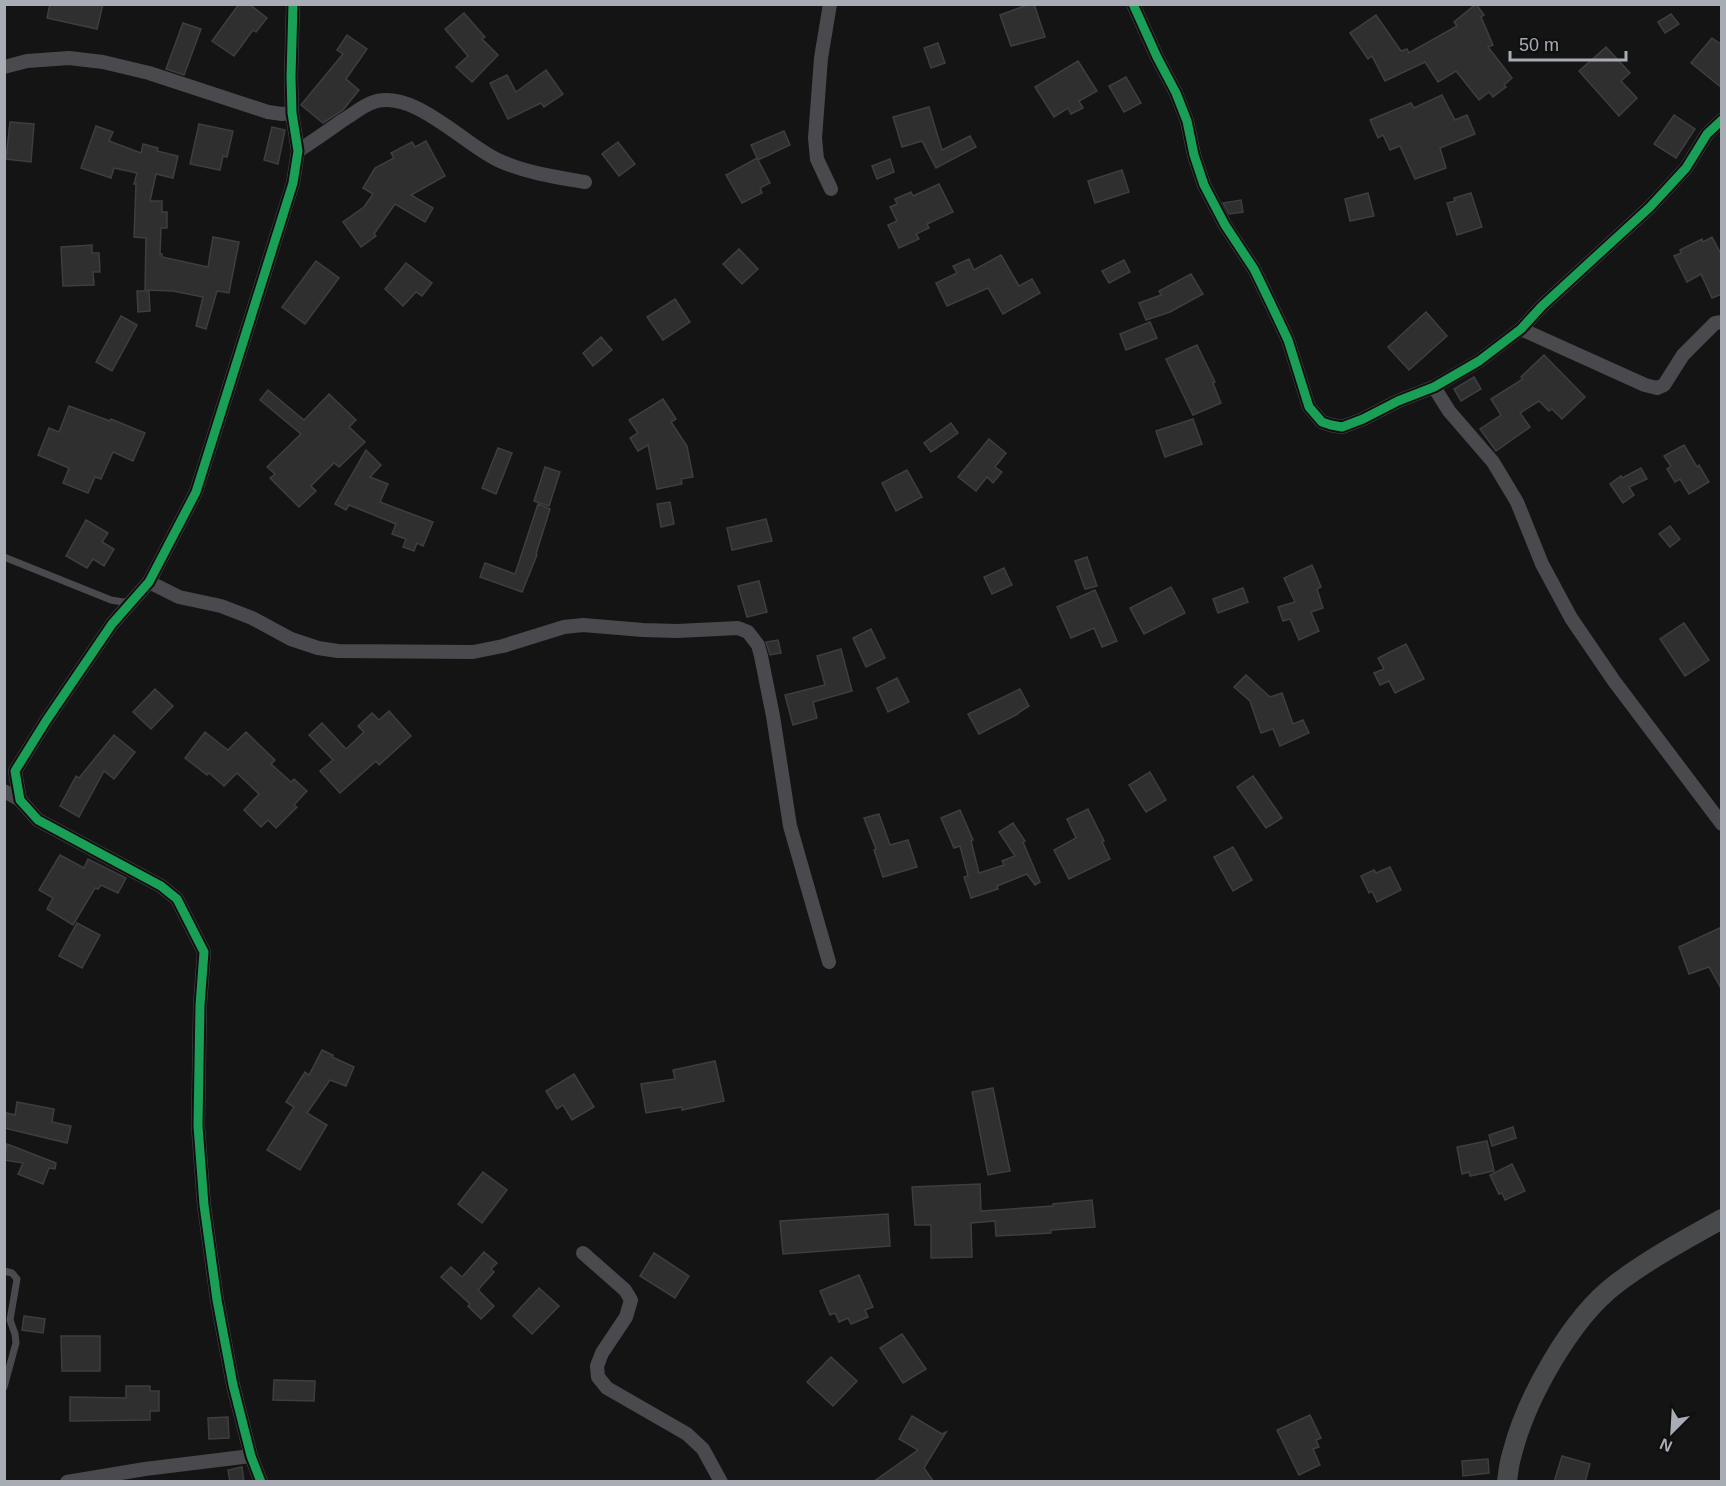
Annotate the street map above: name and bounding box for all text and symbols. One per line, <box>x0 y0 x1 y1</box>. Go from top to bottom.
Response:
scale bar <box>1510 24 1626 62</box>
text: 50 m <box>1519 35 1559 55</box>
north arrow <box>1642 1402 1702 1462</box>
text: N <box>1657 1435 1675 1455</box>

